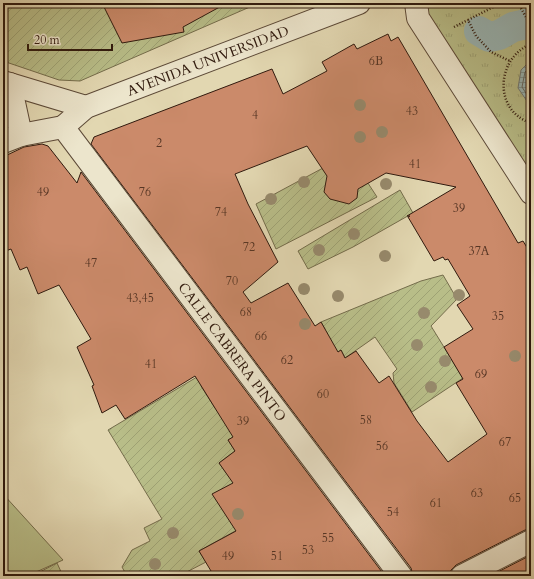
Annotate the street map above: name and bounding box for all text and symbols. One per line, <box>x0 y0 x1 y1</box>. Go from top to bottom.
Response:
street label: AVENIDA UNIVERSIDAD <box>124 21 292 101</box>
scale bar <box>28 26 112 52</box>
text: 20 m <box>34 32 61 48</box>
house number: 6B <box>369 53 383 69</box>
house number: 43 <box>406 103 418 119</box>
house number: 4 <box>252 107 258 123</box>
house number: 2 <box>156 135 162 151</box>
house number: 41 <box>409 156 421 172</box>
house number: 49 <box>37 184 49 200</box>
house number: 76 <box>139 184 151 200</box>
house number: 39 <box>453 200 465 216</box>
house number: 74 <box>215 204 227 220</box>
house number: 72 <box>243 239 255 255</box>
house number: 37A <box>469 243 490 259</box>
house number: 47 <box>85 255 97 271</box>
house number: 70 <box>226 273 238 289</box>
street label: CALLE CABRERA PINTO <box>173 279 291 425</box>
house number: 43,45 <box>126 290 154 306</box>
house number: 68 <box>240 304 252 320</box>
house number: 35 <box>492 308 504 324</box>
house number: 66 <box>255 328 267 344</box>
house number: 62 <box>281 352 293 368</box>
house number: 41 <box>145 356 157 372</box>
house number: 69 <box>475 366 487 382</box>
house number: 60 <box>317 386 329 402</box>
house number: 58 <box>360 412 372 428</box>
house number: 39 <box>237 413 249 429</box>
house number: 67 <box>499 434 511 450</box>
house number: 56 <box>376 438 388 454</box>
house number: 63 <box>471 485 483 501</box>
house number: 65 <box>509 490 521 506</box>
house number: 61 <box>430 495 442 511</box>
house number: 54 <box>387 504 399 520</box>
house number: 55 <box>322 530 334 546</box>
house number: 53 <box>302 542 314 558</box>
house number: 49 <box>222 548 234 564</box>
house number: 51 <box>271 548 283 564</box>

